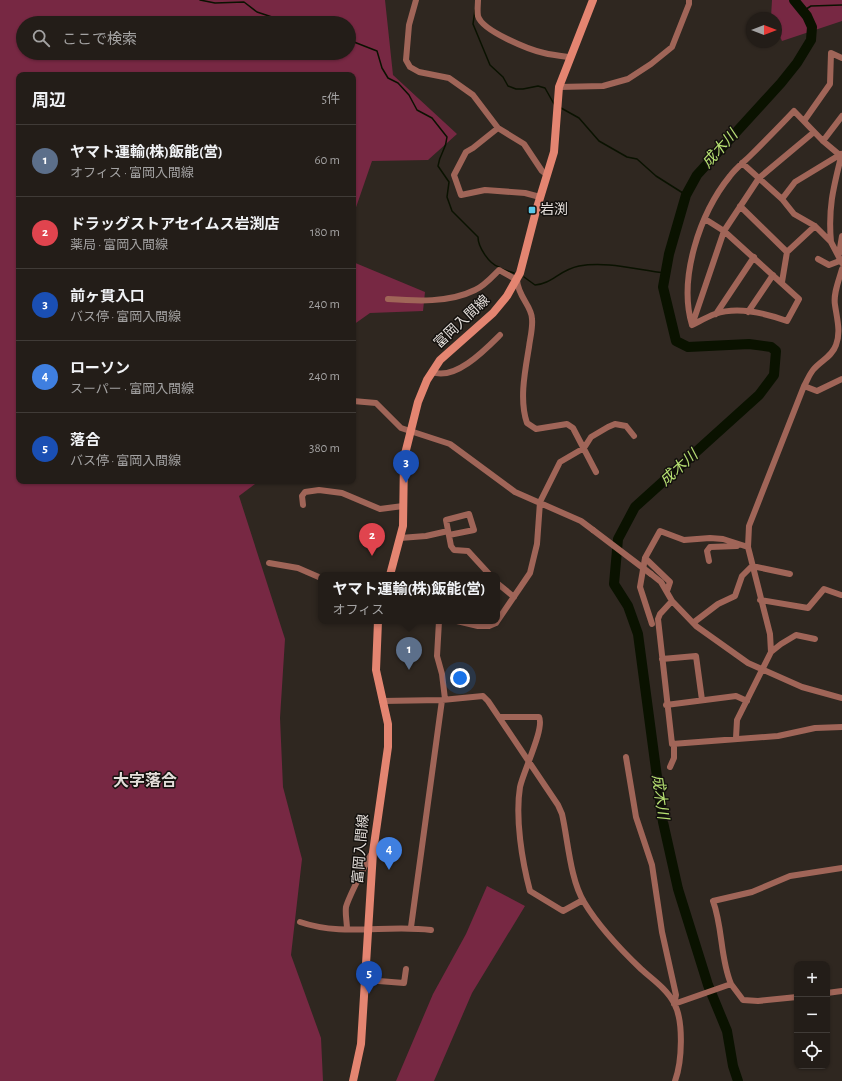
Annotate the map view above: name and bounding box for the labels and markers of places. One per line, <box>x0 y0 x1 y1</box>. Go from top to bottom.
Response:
place label: 岩渕 <box>540 202 568 217</box>
marker: 岩渕 <box>527 205 537 215</box>
pin: 3 <box>393 450 419 483</box>
pin: 2 <box>359 523 385 556</box>
pin: 1 <box>396 637 422 670</box>
pin: 4 <box>376 837 402 870</box>
pin: 5 <box>356 961 382 994</box>

